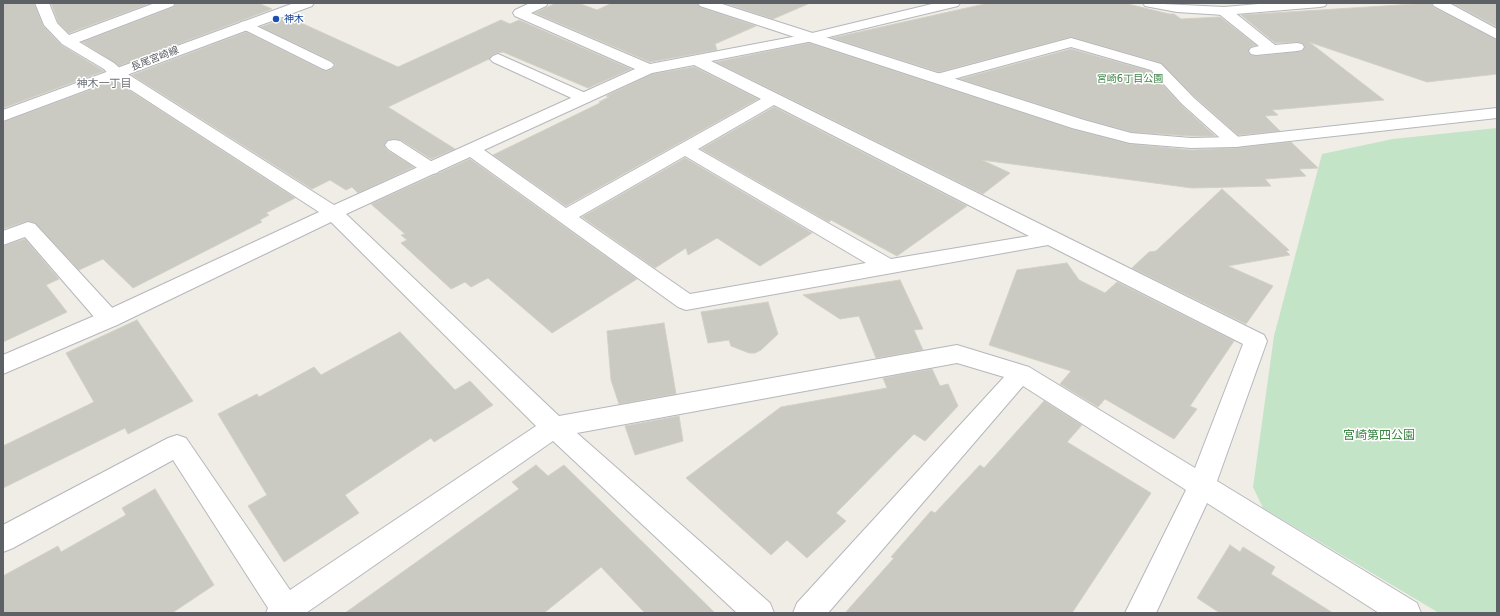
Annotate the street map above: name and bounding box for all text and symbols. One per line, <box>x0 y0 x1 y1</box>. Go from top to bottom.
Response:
place label: 神木 <box>284 13 304 25</box>
marker: 神木 <box>271 14 281 24</box>
street label: 長尾宮崎線 <box>130 44 180 74</box>
park label: 宮崎6丁目公園 <box>1097 73 1163 85</box>
district label: 神木一丁目 <box>77 77 131 91</box>
park label: 宮崎第四公園 <box>1343 429 1415 443</box>

